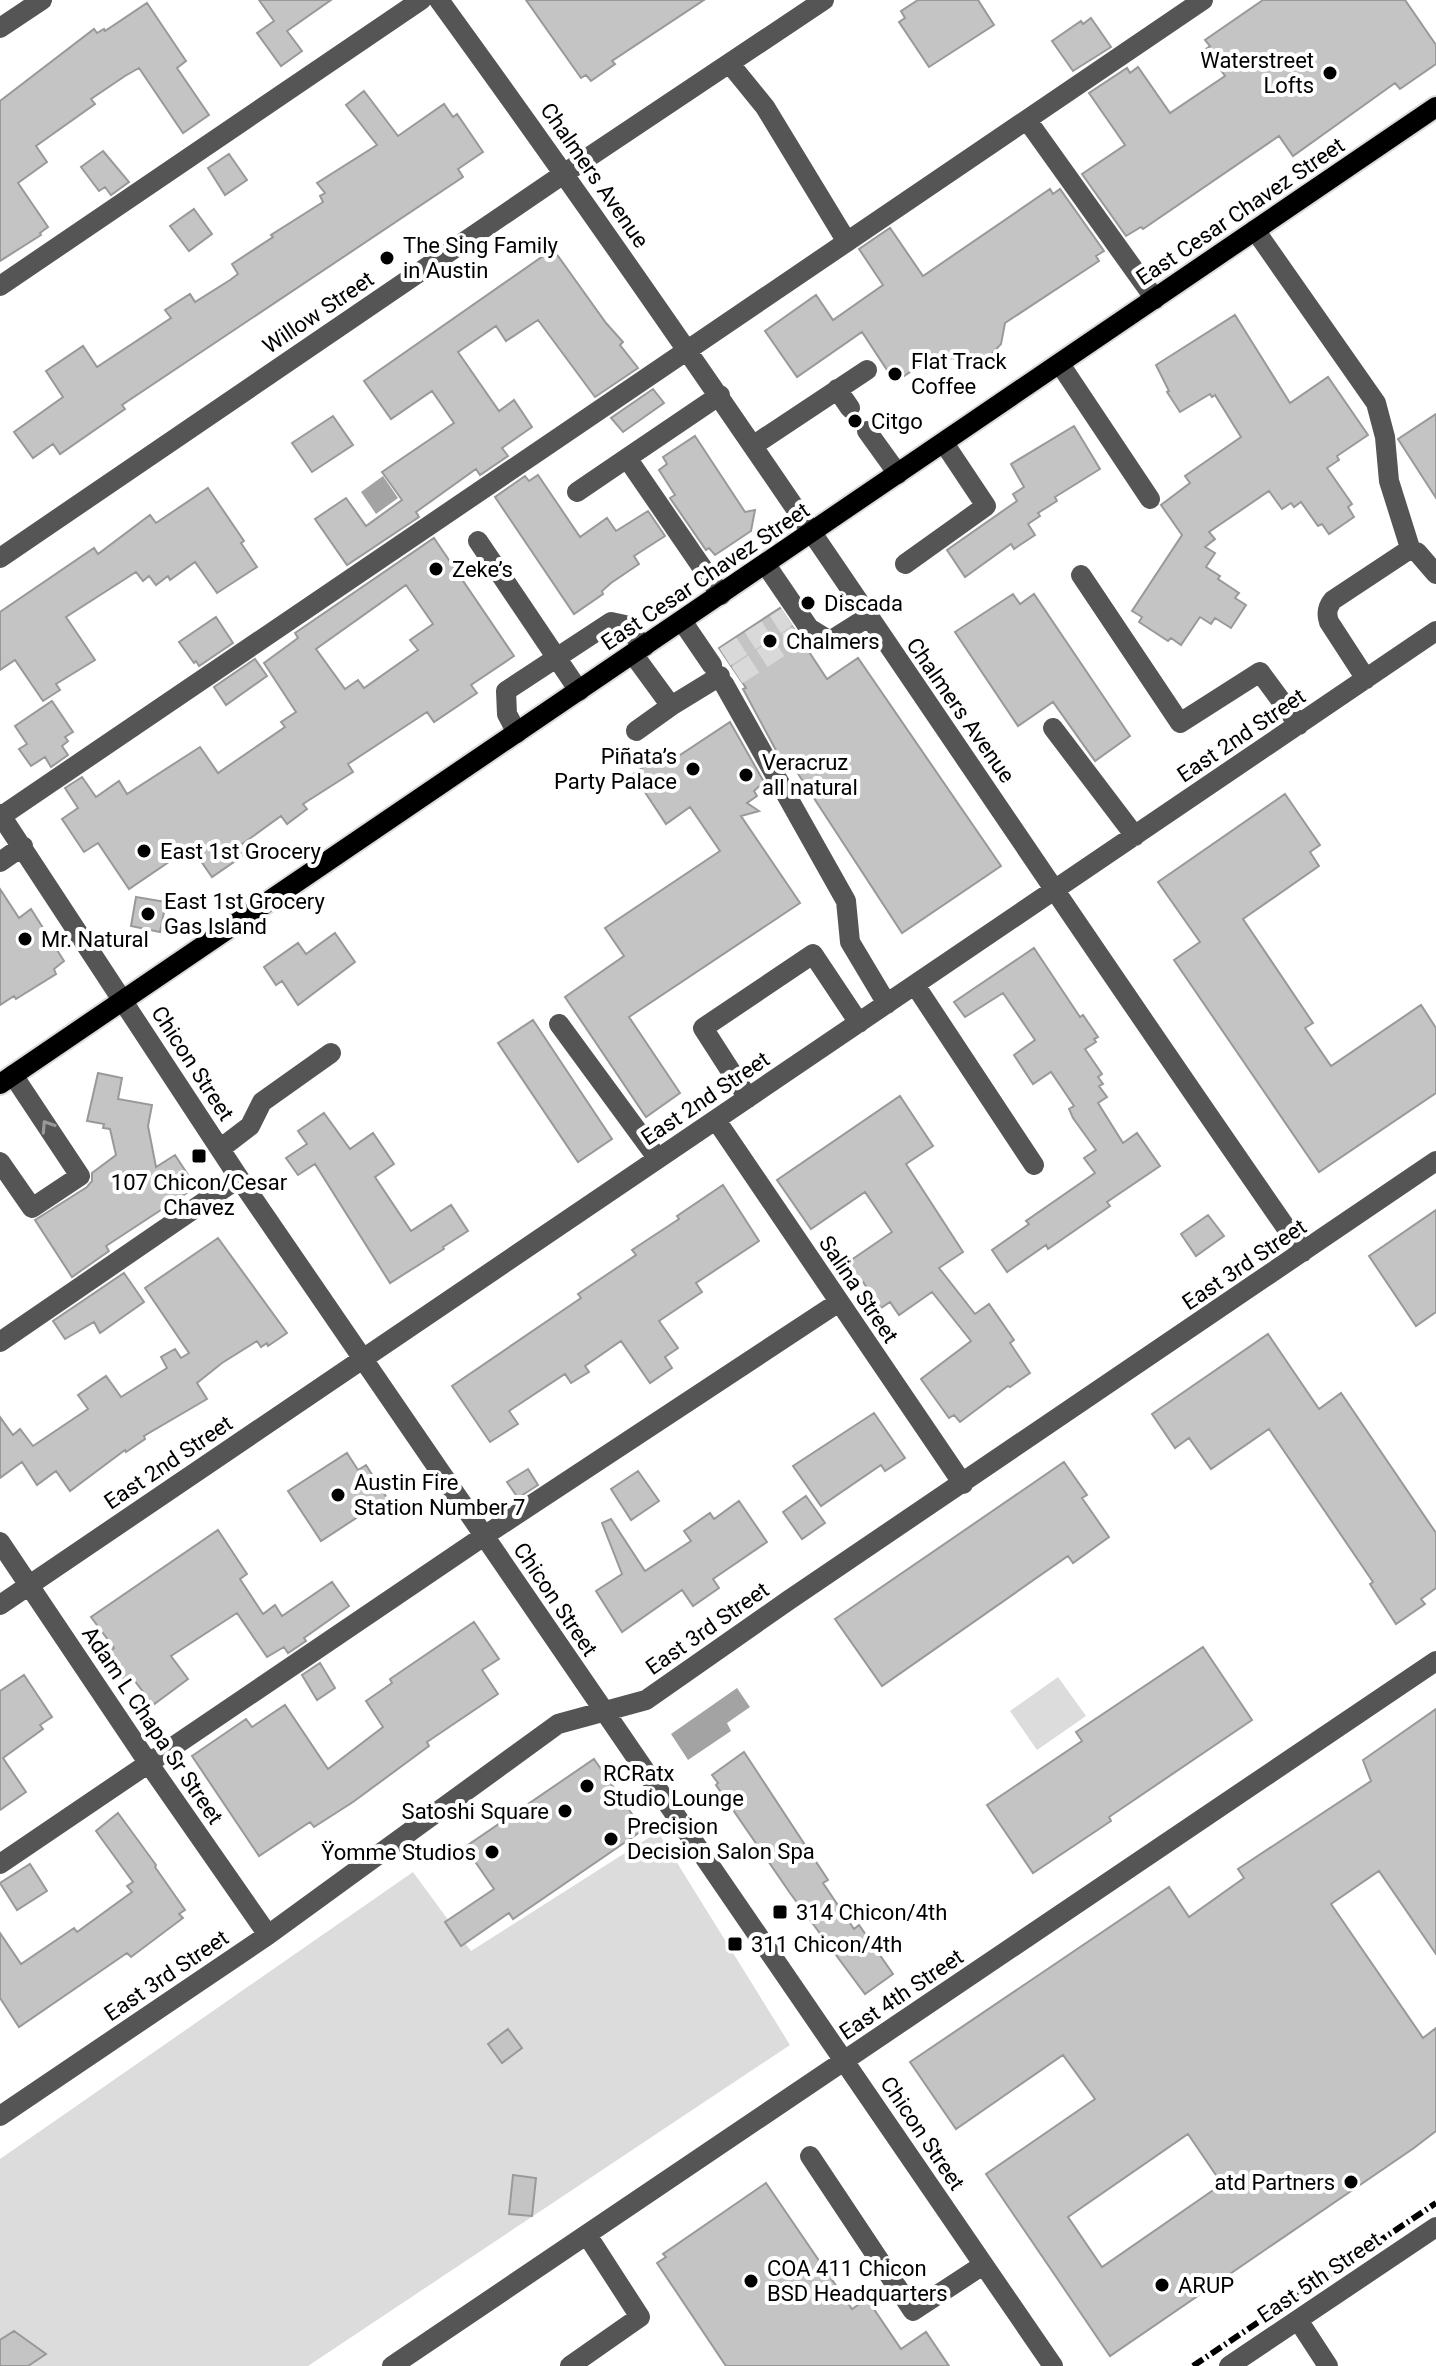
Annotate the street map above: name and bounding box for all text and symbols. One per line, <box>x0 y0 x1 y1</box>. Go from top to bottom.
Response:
place label: Waterstreet Lofts <box>1200 48 1314 98</box>
marker: Waterstreet Lofts <box>1321 64 1339 82</box>
street label: Chalmers Avenue <box>535 98 654 252</box>
street label: East Cesar Chavez Street <box>1132 132 1349 290</box>
place label: The Sing Family in Austin <box>403 233 558 283</box>
marker: The Sing Family in Austin <box>378 249 396 267</box>
street label: Willow Street <box>258 266 378 359</box>
place label: Flat Track Coffee <box>911 349 1008 399</box>
marker: Flat Track Coffee <box>886 365 904 383</box>
place label: Citgo <box>871 409 923 434</box>
marker: Citgo <box>846 412 864 430</box>
street label: East Cesar Chavez Street <box>597 497 814 655</box>
place label: Zeke’s <box>452 557 513 582</box>
marker: Zeke’s <box>427 560 445 578</box>
place label: Discada <box>824 591 903 616</box>
marker: Discada <box>799 594 817 612</box>
place label: Chalmers <box>786 629 880 654</box>
marker: Chalmers <box>761 632 779 650</box>
street label: Chalmers Avenue <box>901 633 1020 787</box>
street label: East 2nd Street <box>1173 683 1310 787</box>
place label: Piñata’s Party Palace <box>554 744 677 794</box>
place label: Veracruz all natural <box>762 750 858 800</box>
marker: Piñata’s Party Palace <box>684 760 702 778</box>
marker: Veracruz all natural <box>737 766 755 784</box>
place label: East 1st Grocery <box>160 839 321 864</box>
marker: East 1st Grocery <box>135 842 153 860</box>
place label: East 1st Grocery Gas Island <box>164 889 325 939</box>
marker: East 1st Grocery Gas Island <box>139 905 157 923</box>
place label: Mr. Natural <box>41 927 149 952</box>
marker: Mr. Natural <box>16 930 34 948</box>
street label: Chicon Street <box>146 1001 239 1125</box>
street label: East 2nd Street <box>637 1046 774 1150</box>
one-way arrow <box>41 1120 56 1134</box>
marker: 107 Chicon/Cesar Chavez <box>190 1147 208 1165</box>
place label: 107 Chicon/Cesar Chavez <box>111 1170 288 1220</box>
street label: East 3rd Street <box>1178 1214 1311 1315</box>
street label: Salina Street <box>814 1231 903 1347</box>
street label: East 2nd Street <box>100 1410 237 1514</box>
place label: Austin Fire Station Number 7 <box>354 1470 525 1520</box>
marker: Austin Fire Station Number 7 <box>329 1486 347 1504</box>
street label: Chicon Street <box>508 1538 603 1661</box>
street label: East 3rd Street <box>641 1577 773 1680</box>
street label: Adam L Chapa Sr Street <box>77 1622 228 1829</box>
place label: RCRatx Studio Lounge <box>603 1761 744 1811</box>
marker: RCRatx Studio Lounge <box>578 1777 596 1795</box>
place label: Satoshi Square <box>402 1799 549 1824</box>
marker: Satoshi Square <box>556 1802 574 1820</box>
place label: Precision Decision Salon Spa <box>627 1814 815 1864</box>
marker: Precision Decision Salon Spa <box>602 1830 620 1848</box>
place label: Ÿomme Studios <box>321 1840 476 1865</box>
marker: Ÿomme Studios <box>483 1843 501 1861</box>
place label: 314 Chicon/4th <box>796 1900 947 1925</box>
marker: 314 Chicon/4th <box>771 1903 789 1921</box>
street label: East 3rd Street <box>100 1925 233 2026</box>
place label: 311 Chicon/4th <box>751 1932 902 1957</box>
marker: 311 Chicon/4th <box>726 1935 744 1953</box>
street label: East 4th Street <box>835 1944 968 2045</box>
street label: Chicon Street <box>875 2072 970 2195</box>
place label: atd Partners <box>1214 2170 1335 2195</box>
marker: atd Partners <box>1342 2173 1360 2191</box>
street label: East 5th Street <box>1253 2227 1386 2328</box>
place label: COA 411 Chicon BSD Headquarters <box>767 2256 948 2306</box>
marker: COA 411 Chicon BSD Headquarters <box>742 2272 760 2290</box>
place label: ARUP <box>1178 2273 1234 2298</box>
marker: ARUP <box>1153 2276 1171 2294</box>

